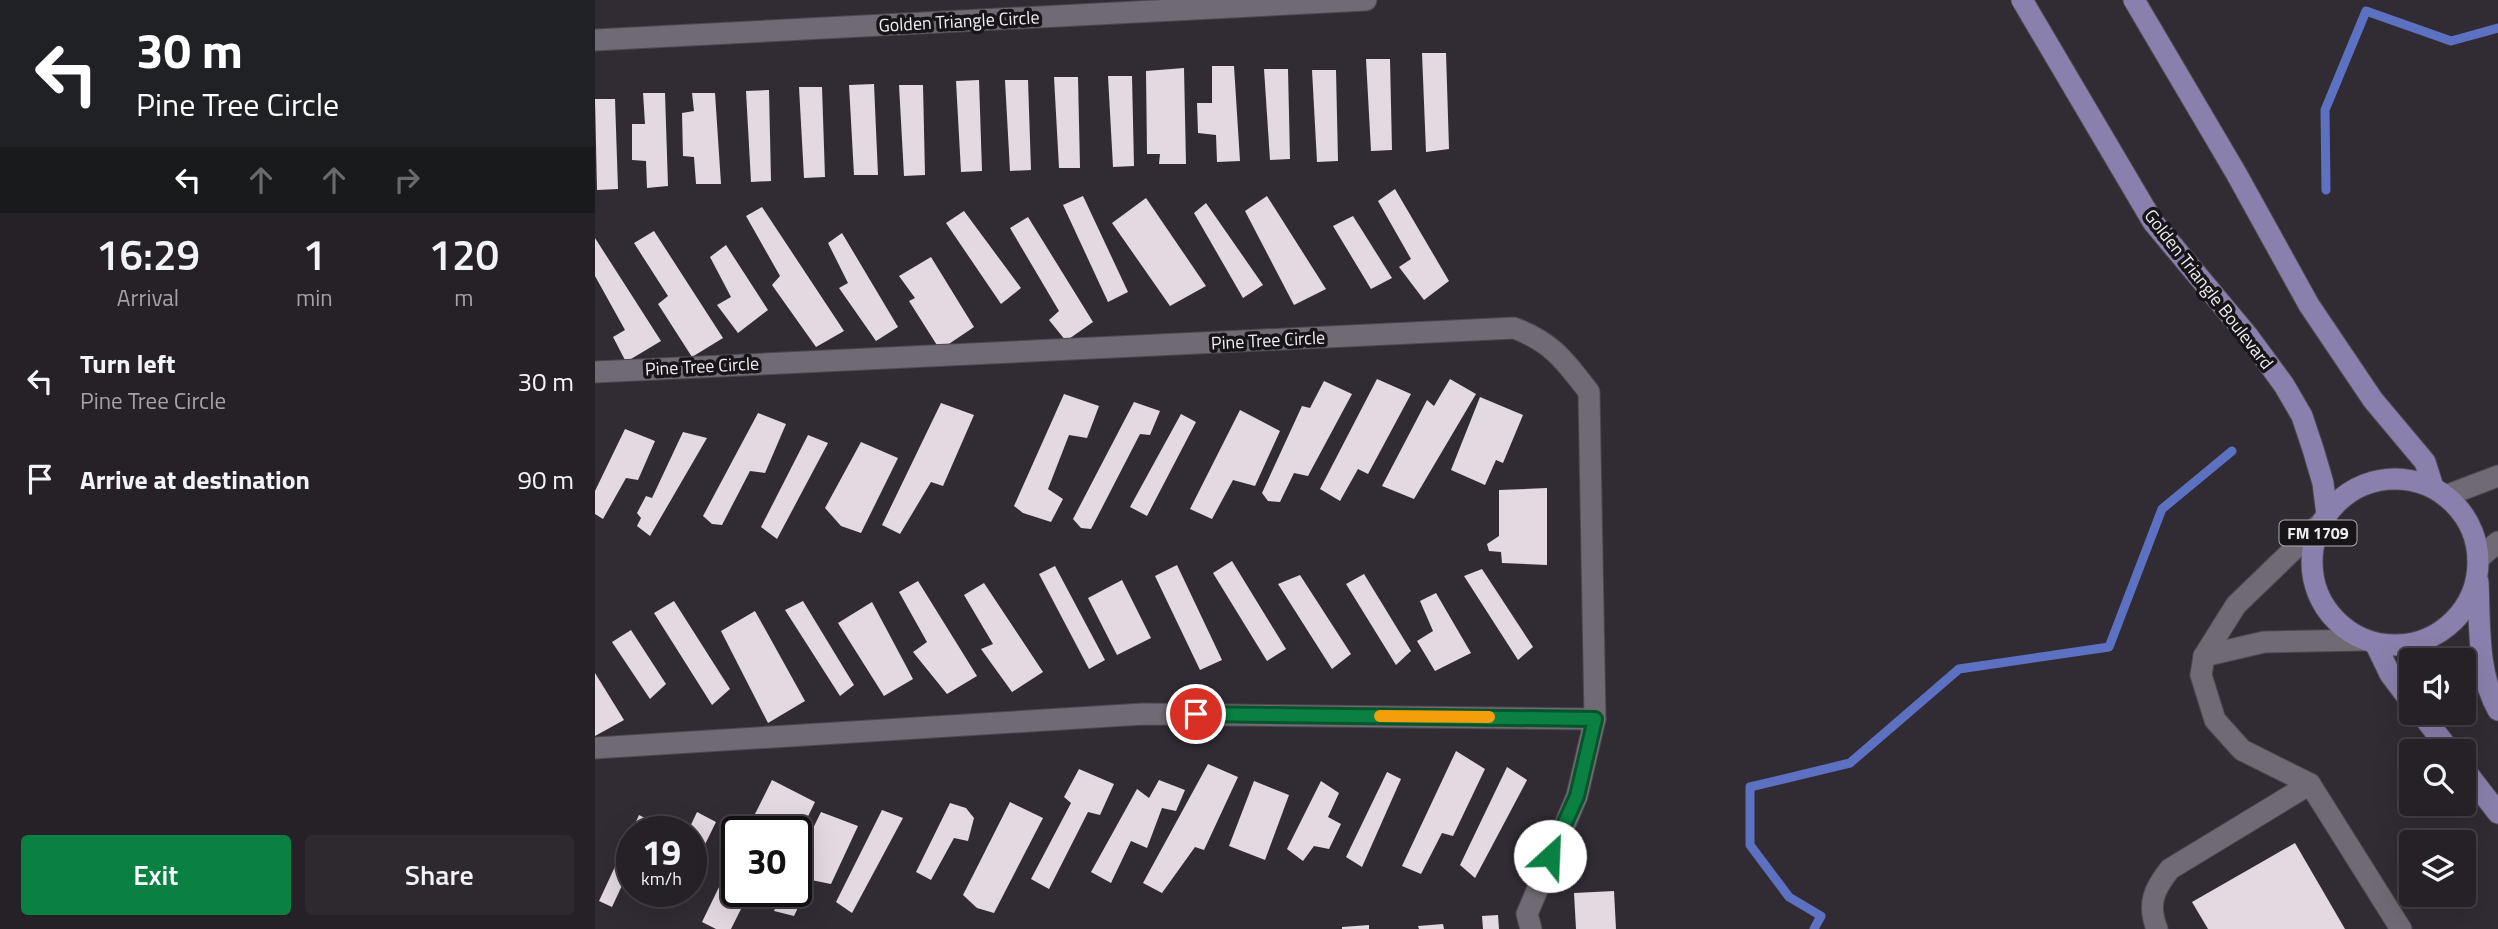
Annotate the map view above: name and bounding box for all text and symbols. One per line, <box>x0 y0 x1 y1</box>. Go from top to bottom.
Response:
street label: Golden Triangle Circle <box>878 3 1040 39</box>
text: 30 m <box>136 12 243 87</box>
icon: left <box>21 28 112 119</box>
text: Pine Tree Circle <box>136 80 339 128</box>
icon: left <box>169 161 207 199</box>
icon: ahead <box>242 161 280 199</box>
icon: ahead <box>315 161 353 199</box>
icon: right <box>388 161 426 199</box>
street label: Golden Triangle Boulevard <box>2138 203 2280 375</box>
text: 16:29 <box>96 222 200 286</box>
text: 1 <box>303 222 326 286</box>
text: 120 <box>429 222 499 286</box>
text: Arrival <box>117 280 179 315</box>
text: min <box>296 280 333 315</box>
text: m <box>454 280 473 315</box>
street label: Pine Tree Circle <box>1210 324 1326 356</box>
text: Turn left <box>80 344 175 383</box>
street label: Pine Tree Circle <box>644 350 760 382</box>
icon: left <box>21 362 59 400</box>
text: 30 m <box>517 362 574 401</box>
text: Pine Tree Circle <box>80 383 226 418</box>
icon: arrive <box>21 460 59 498</box>
text: Arrive at destination <box>80 460 310 499</box>
text: 90 m <box>517 460 574 499</box>
road number: FM 1709 <box>2279 520 2357 546</box>
map controls <box>2399 648 2476 907</box>
button: sound <box>2399 648 2476 725</box>
pin <box>1166 684 1226 744</box>
icon: arrive <box>1177 695 1215 733</box>
button: search <box>2399 739 2476 816</box>
speed limit sign: 30 <box>721 816 812 907</box>
position arrow <box>1513 819 1587 893</box>
text: 19 <box>642 825 681 879</box>
button: layers <box>2399 830 2476 907</box>
button: Exit <box>21 835 291 915</box>
button: Share <box>305 835 574 915</box>
text: km/h <box>641 865 682 892</box>

